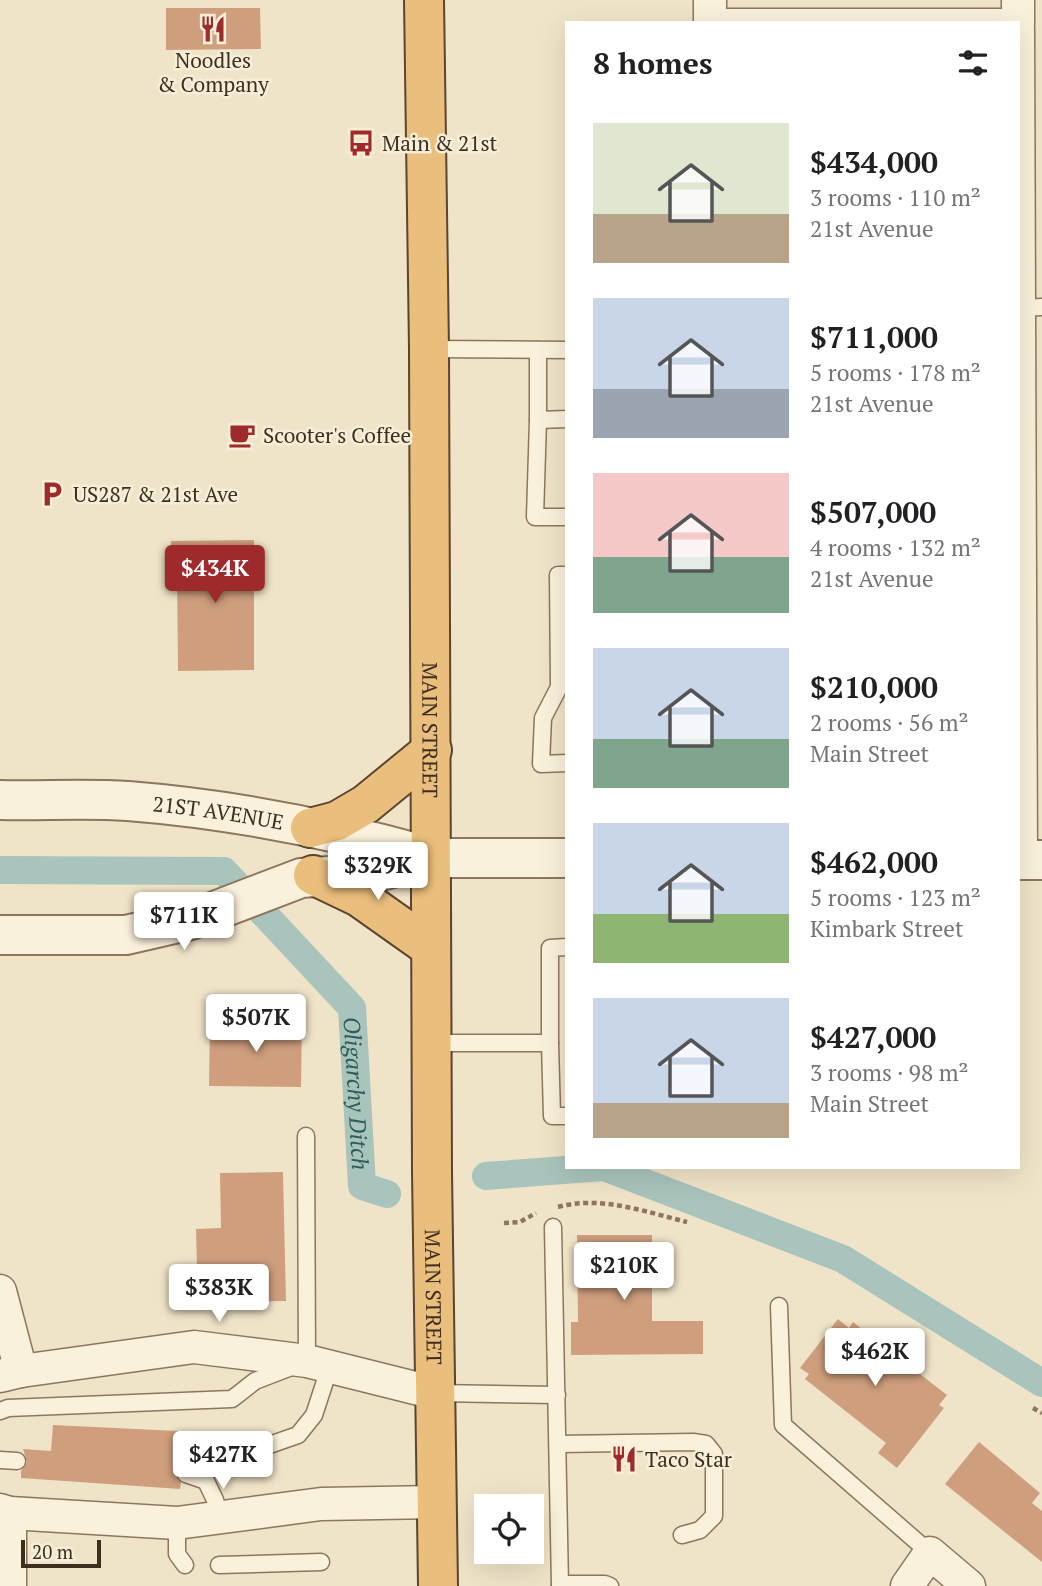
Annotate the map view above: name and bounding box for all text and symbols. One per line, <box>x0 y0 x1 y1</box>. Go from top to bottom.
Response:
restaurant icon: Noodles & Company <box>198 14 228 44</box>
text: 8 homes <box>593 43 712 83</box>
icon: filters <box>954 44 992 82</box>
place label: Noodles & Company <box>157 46 269 98</box>
bus stop icon: Main & 21st <box>346 128 376 158</box>
place label: Main & 21st <box>382 129 498 157</box>
text: $434,000 <box>810 142 938 182</box>
icon: home <box>649 151 733 235</box>
text: 3 rooms · 110 m² <box>810 182 981 213</box>
text: 21st Avenue <box>810 213 933 244</box>
text: $711,000 <box>810 317 938 357</box>
icon: home <box>649 326 733 410</box>
text: 5 rooms · 178 m² <box>810 357 981 388</box>
text: 21st Avenue <box>810 388 933 419</box>
cafe icon: Scooter's Coffee <box>227 420 257 450</box>
place label: Scooter's Coffee <box>263 421 411 449</box>
parking icon: US287 & 21st Ave <box>37 479 67 509</box>
place label: US287 & 21st Ave <box>73 480 238 508</box>
text: $507,000 <box>810 492 936 532</box>
icon: home <box>649 501 733 585</box>
text: 4 rooms · 132 m² <box>810 532 981 563</box>
pin: $434K <box>166 546 264 605</box>
text: $434K <box>181 552 249 583</box>
text: 21st Avenue <box>810 563 933 594</box>
street label: MAIN STREET <box>416 662 445 798</box>
text: $210,000 <box>810 667 938 707</box>
icon: home <box>649 676 733 760</box>
text: 2 rooms · 56 m² <box>810 707 969 738</box>
text: Main Street <box>810 738 929 769</box>
street label: 21ST AVENUE <box>151 789 286 836</box>
pin: $329K <box>329 842 427 902</box>
text: $462,000 <box>810 842 938 882</box>
text: $329K <box>344 849 412 880</box>
icon: home <box>649 851 733 935</box>
text: 5 rooms · 123 m² <box>810 882 981 913</box>
pin: $711K <box>135 892 233 952</box>
text: $711K <box>150 899 218 930</box>
text: Kimbark Street <box>810 913 963 944</box>
pin: $507K <box>207 995 305 1054</box>
text: $507K <box>222 1001 290 1032</box>
water label: Oligarchy Ditch <box>337 1016 377 1171</box>
text: $427,000 <box>810 1017 936 1057</box>
icon: home <box>649 1026 733 1110</box>
text: 3 rooms · 98 m² <box>810 1057 969 1088</box>
text: Main Street <box>810 1088 929 1119</box>
street label: MAIN STREET <box>419 1229 449 1365</box>
pin: $210K <box>575 1242 673 1302</box>
text: $210K <box>590 1249 658 1280</box>
pin: $383K <box>170 1264 268 1324</box>
text: $383K <box>185 1271 253 1302</box>
pin: $462K <box>826 1328 924 1388</box>
text: $462K <box>841 1335 909 1366</box>
pin: $427K <box>174 1432 272 1491</box>
text: $427K <box>189 1438 257 1469</box>
restaurant icon: Taco Star <box>609 1444 639 1474</box>
place label: Taco Star <box>645 1445 732 1473</box>
map controls <box>474 1494 544 1564</box>
button: locate <box>474 1494 544 1564</box>
scale bar <box>21 1537 102 1569</box>
text: 20 m <box>32 1539 73 1564</box>

